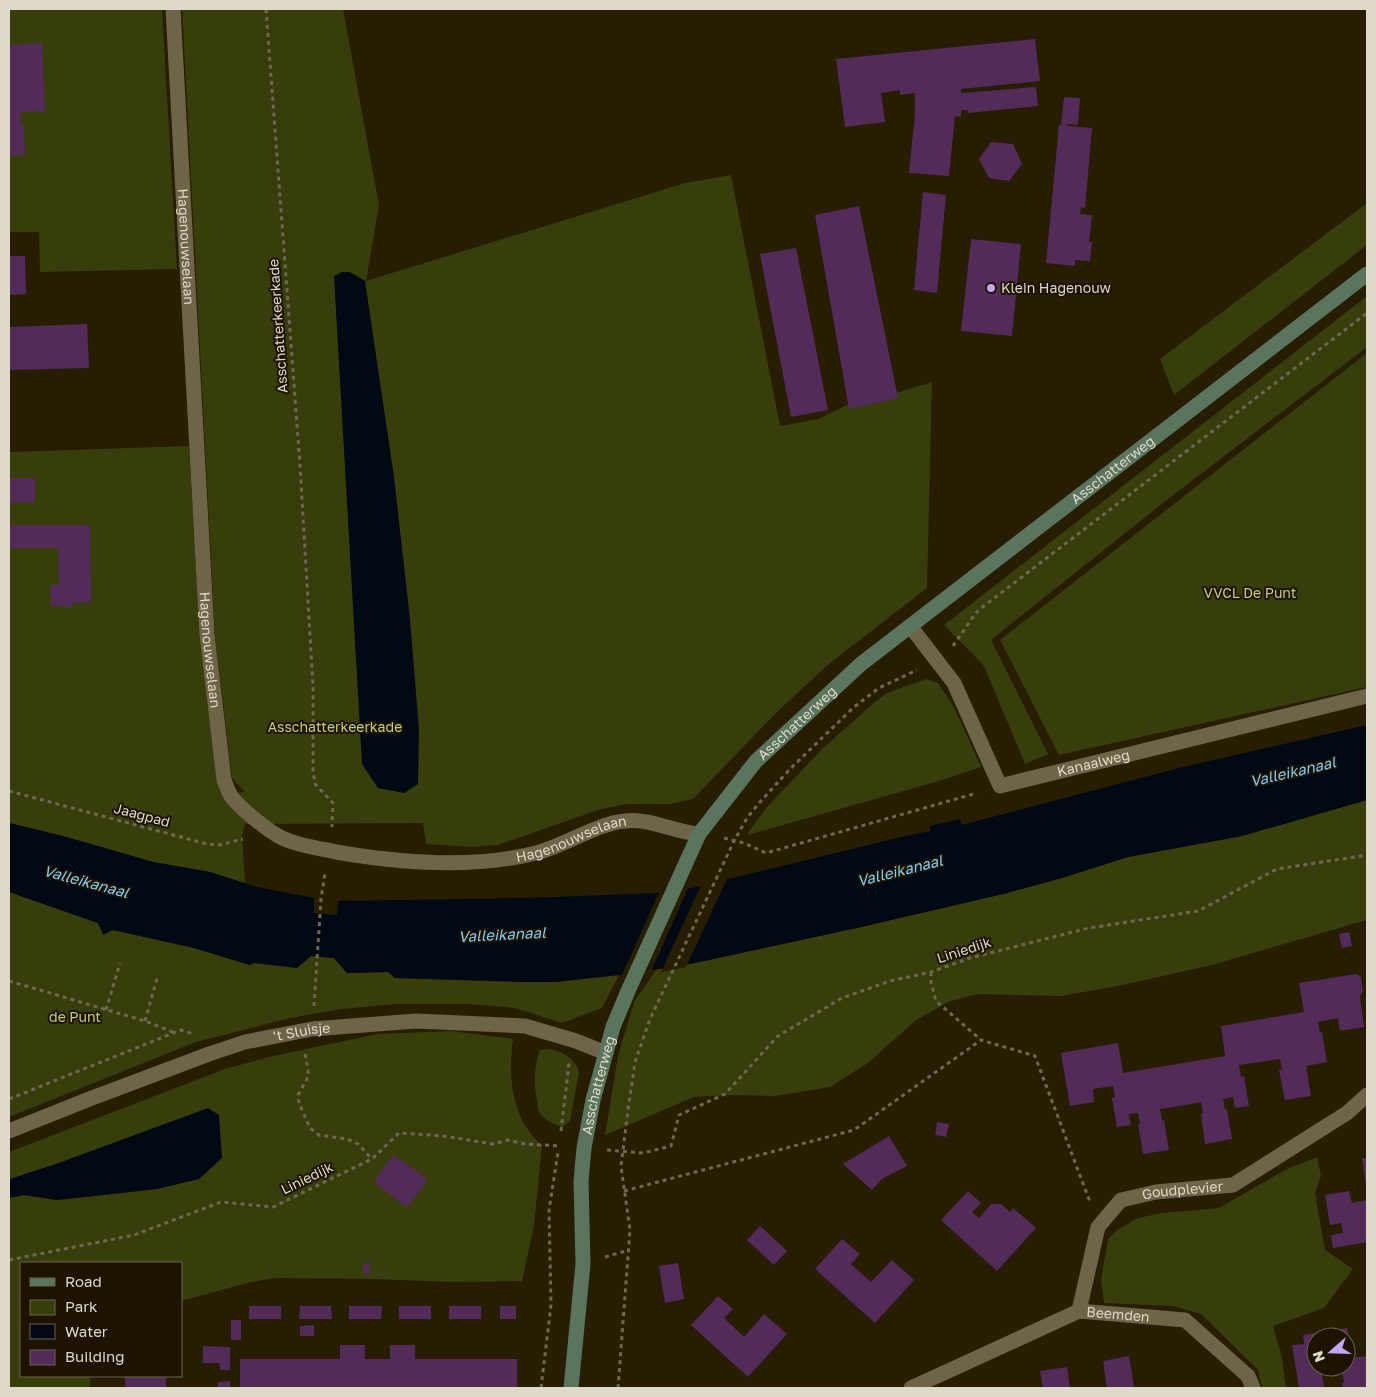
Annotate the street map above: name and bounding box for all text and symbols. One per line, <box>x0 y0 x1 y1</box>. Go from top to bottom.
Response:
street label: Hagenouwselaan <box>175 188 198 305</box>
street label: Asschatterkeerkade <box>264 258 291 394</box>
place label: Klein Hagenouw <box>1001 279 1111 296</box>
marker: Klein Hagenouw <box>985 282 997 294</box>
street label: Asschatterweg <box>1067 432 1158 507</box>
park label: VVCL De Punt <box>1204 584 1296 601</box>
street label: Hagenouwselaan <box>197 591 225 709</box>
street label: Asschatterweg <box>754 682 840 763</box>
park label: Asschatterkeerkade <box>268 718 402 735</box>
street label: Kanaalweg <box>1055 746 1131 780</box>
water label: Valleikanaal <box>1248 752 1339 790</box>
street label: Jaagpad <box>112 799 172 830</box>
street label: Hagenouwselaan <box>514 812 627 865</box>
water label: Valleikanaal <box>855 850 946 889</box>
water label: Valleikanaal <box>42 861 132 901</box>
water label: Valleikanaal <box>458 923 547 945</box>
street label: Liniedijk <box>934 933 993 966</box>
park label: de Punt <box>49 1008 101 1025</box>
street label: 't Sluisje <box>272 1019 331 1044</box>
street label: Asschatterweg <box>578 1034 618 1136</box>
street label: Liniedijk <box>278 1158 336 1198</box>
street label: Goudplevier <box>1140 1177 1224 1203</box>
legend <box>20 1262 182 1377</box>
text: Road <box>65 1272 102 1290</box>
text: Park <box>65 1297 98 1315</box>
street label: Beemden <box>1086 1303 1150 1325</box>
text: Water <box>65 1322 108 1340</box>
north arrow <box>1306 1327 1356 1377</box>
text: Building <box>65 1347 125 1365</box>
text: N <box>1309 1349 1328 1365</box>

